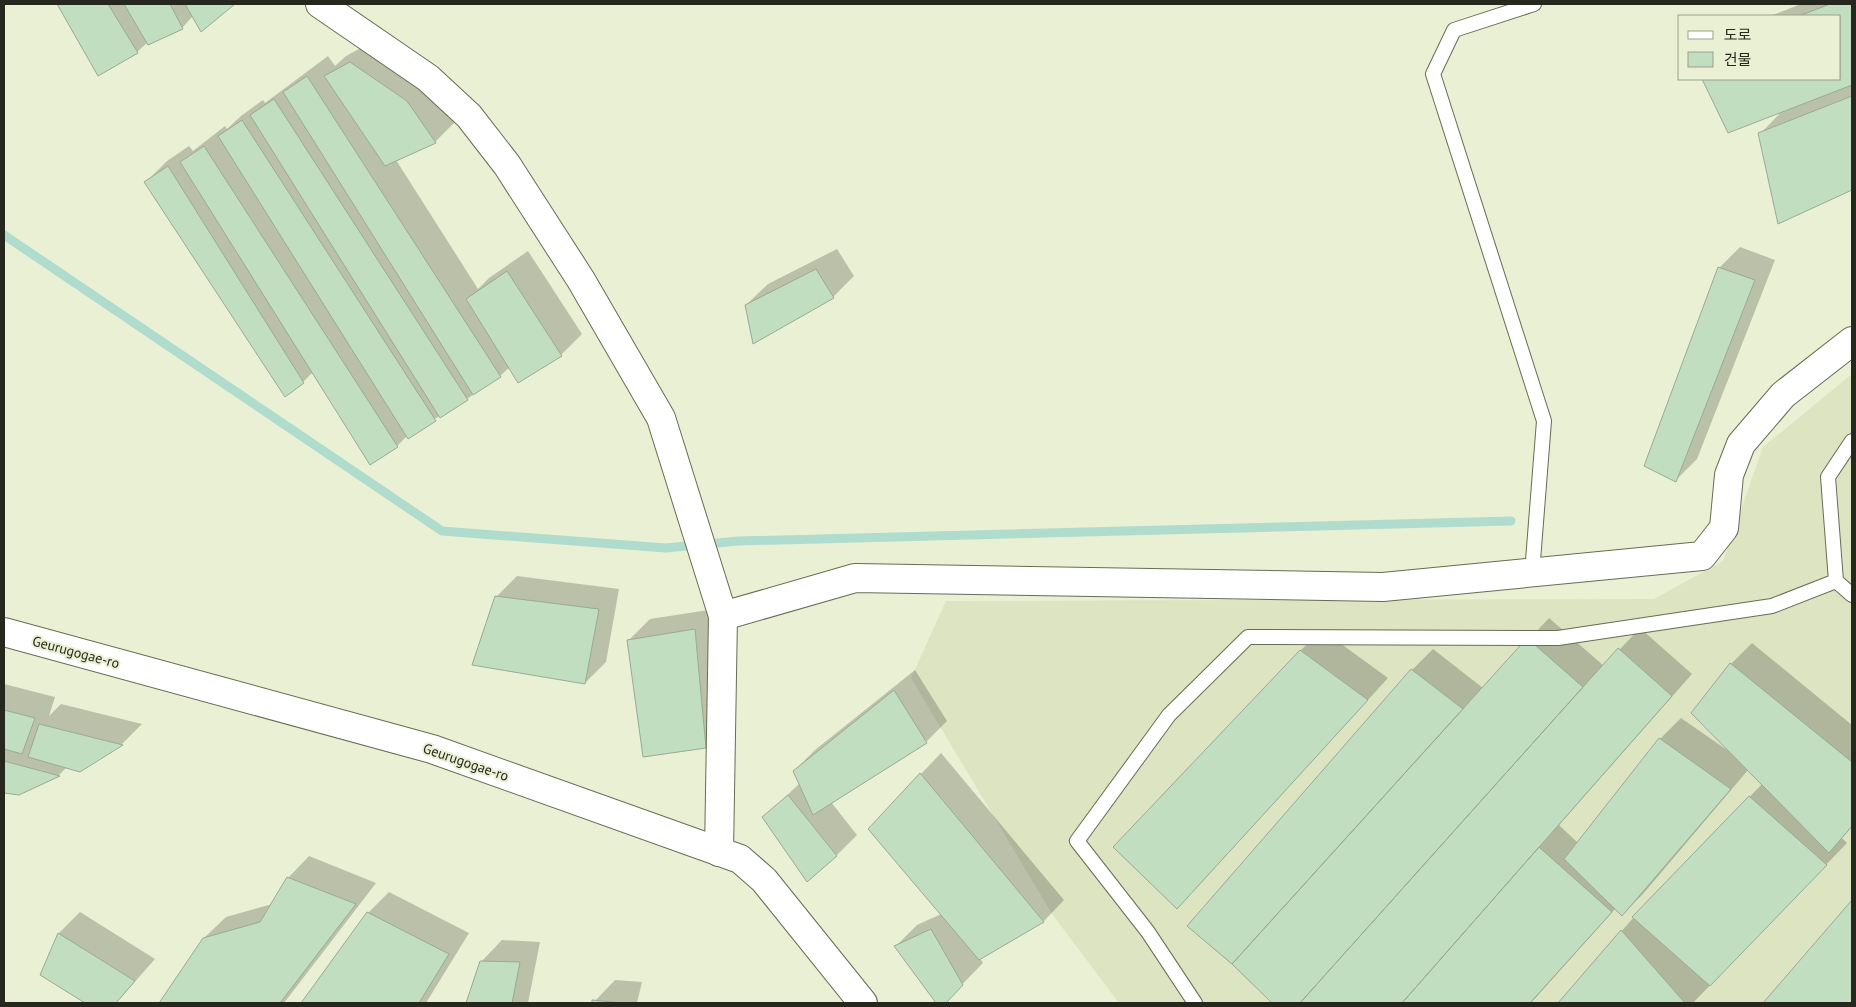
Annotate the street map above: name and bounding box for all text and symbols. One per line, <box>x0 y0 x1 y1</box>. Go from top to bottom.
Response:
legend <box>1678 15 1841 80</box>
text: 도로 <box>1724 25 1752 44</box>
text: 건물 <box>1724 50 1752 69</box>
street label: Geurugogae-ro <box>30 632 122 672</box>
street label: Geurugogae-ro <box>421 739 511 785</box>

